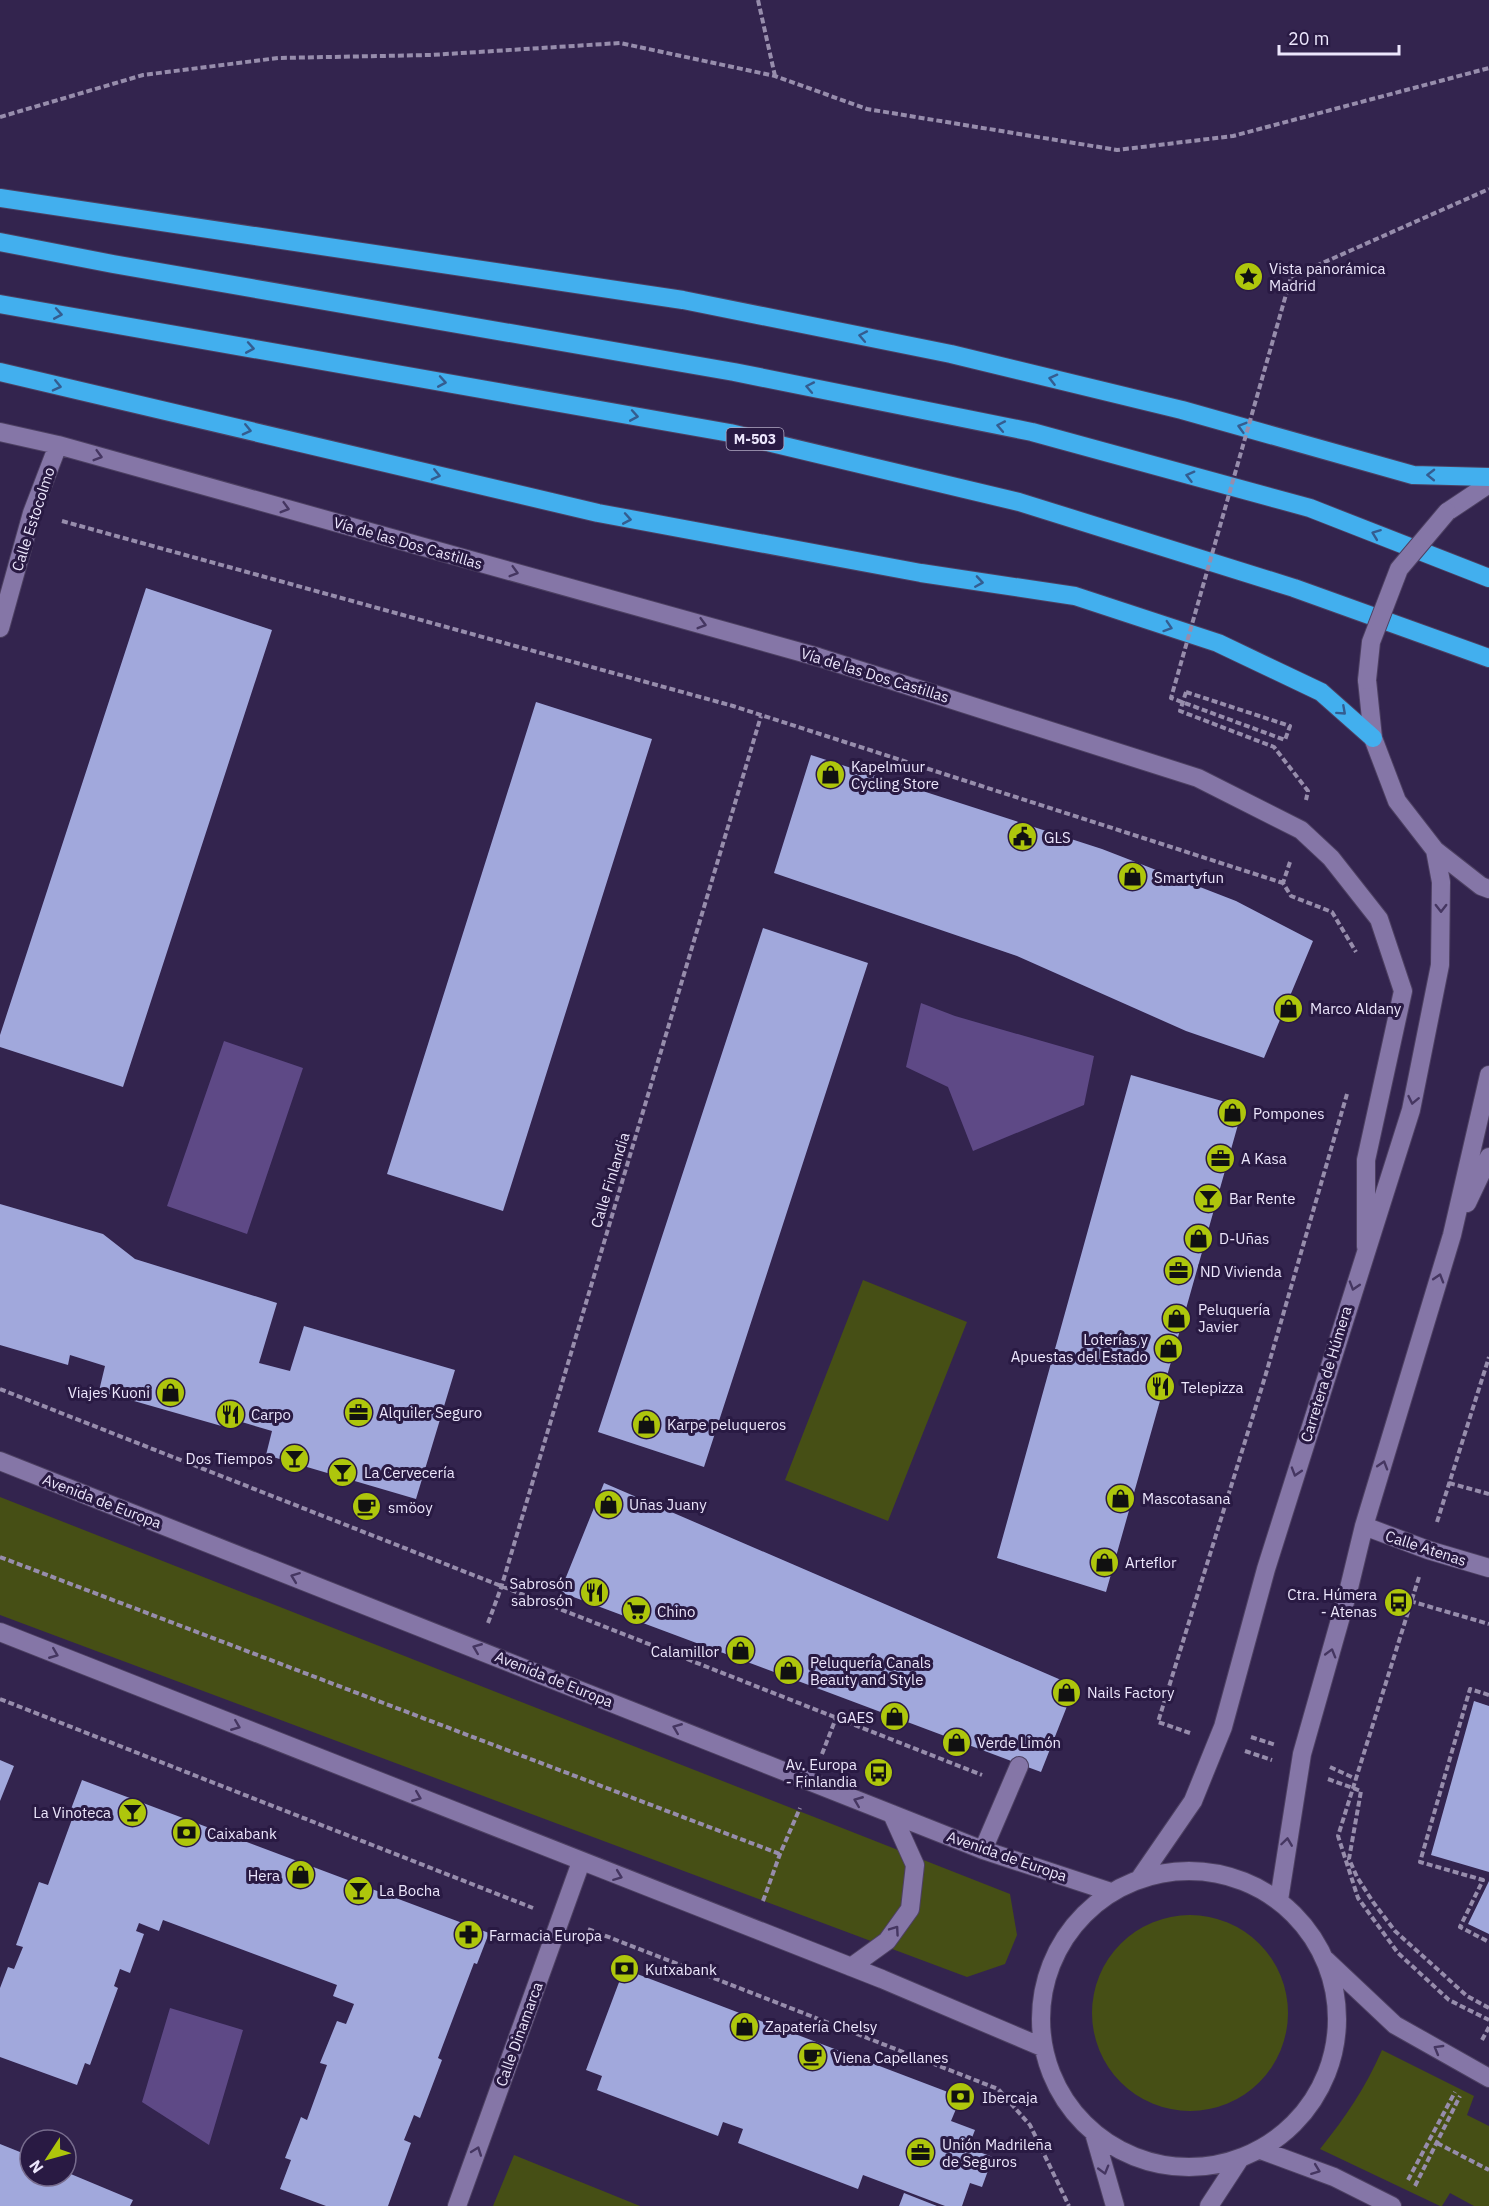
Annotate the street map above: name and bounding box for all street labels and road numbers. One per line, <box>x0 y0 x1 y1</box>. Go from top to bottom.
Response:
road number: M-503 <box>726 428 783 450</box>
street label: Calle Estocolmo <box>7 465 59 573</box>
street label: Vía de las Dos Castillas <box>331 513 485 573</box>
street label: Vía de las Dos Castillas <box>799 643 951 707</box>
street label: Calle Finlandia <box>586 1130 634 1230</box>
street label: Carretera de Húmera <box>1296 1304 1356 1444</box>
street label: Avenida de Europa <box>40 1470 164 1532</box>
street label: Calle Atenas <box>1383 1526 1469 1570</box>
street label: Avenida de Europa <box>492 1647 616 1711</box>
street label: Avenida de Europa <box>945 1827 1069 1885</box>
street label: Calle Dinamarca <box>491 1979 547 2089</box>

